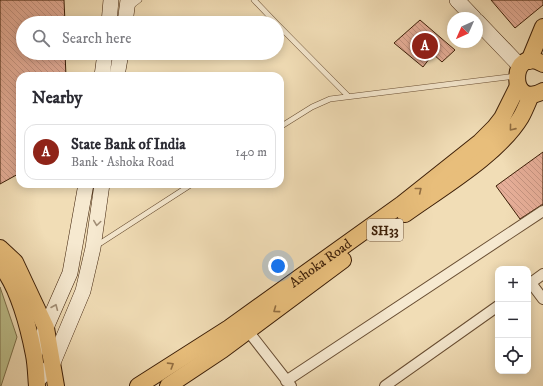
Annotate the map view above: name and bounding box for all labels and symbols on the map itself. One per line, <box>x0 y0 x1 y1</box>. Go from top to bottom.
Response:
north arrow <box>447 12 483 48</box>
pin: A <box>412 31 438 61</box>
one-way arrow <box>510 124 517 131</box>
one-way arrow <box>415 188 422 195</box>
road number: SH33 <box>367 219 403 241</box>
one-way arrow <box>93 220 102 226</box>
street label: Ashoka Road <box>286 235 355 292</box>
your location <box>268 256 288 276</box>
one-way arrow <box>51 303 59 310</box>
one-way arrow <box>274 305 281 312</box>
one-way arrow <box>167 362 174 370</box>

